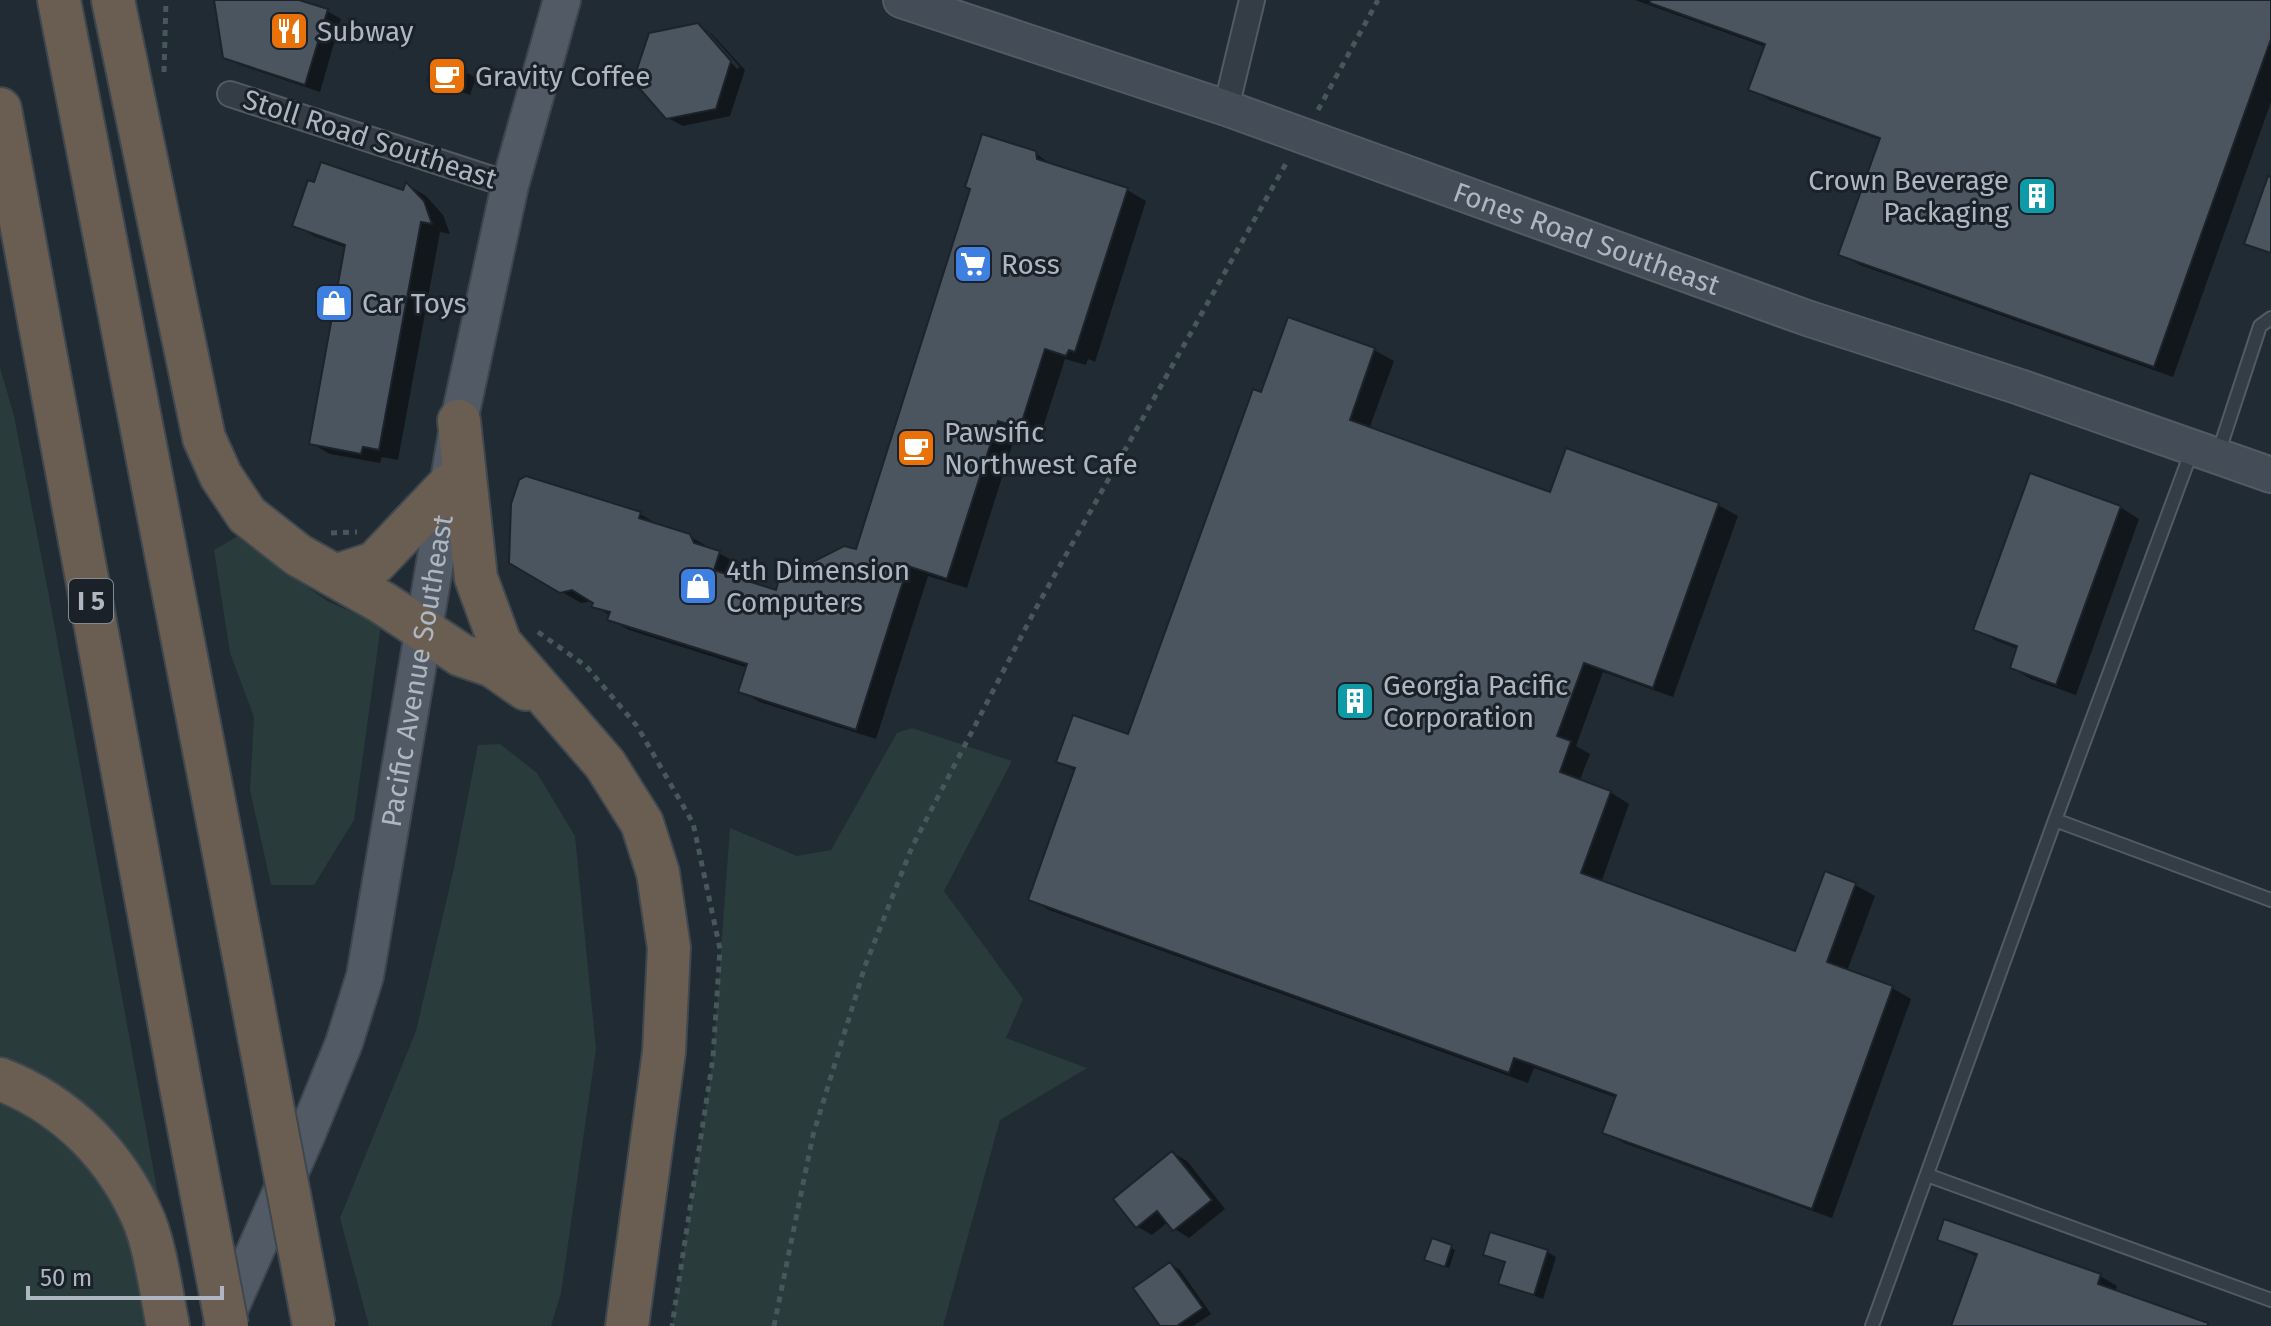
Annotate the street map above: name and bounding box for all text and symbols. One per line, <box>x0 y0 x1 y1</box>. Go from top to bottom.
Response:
restaurant icon: Subway <box>268 10 310 52</box>
place label: Subway <box>317 15 414 48</box>
cafe icon: Gravity Coffee <box>426 55 468 97</box>
place label: Gravity Coffee <box>475 60 651 93</box>
street label: Stoll Road Southeast <box>239 82 502 196</box>
place label: Crown Beverage Packaging <box>1808 164 2009 229</box>
street label: Fones Road Southeast <box>1449 175 1725 302</box>
building icon: Crown Beverage Packaging <box>2016 175 2058 217</box>
supermarket icon: Ross <box>952 243 994 285</box>
place label: Ross <box>1001 248 1060 281</box>
shop icon: Car Toys <box>313 282 355 324</box>
place label: Car Toys <box>362 287 467 320</box>
place label: Pawsific Northwest Cafe <box>944 416 1138 481</box>
cafe icon: Pawsific Northwest Cafe <box>895 427 937 469</box>
street label: Pacific Avenue Southeast <box>374 511 460 829</box>
place label: 4th Dimension Computers <box>726 554 910 619</box>
shop icon: 4th Dimension Computers <box>677 565 719 607</box>
road number: I 5 <box>69 579 113 623</box>
place label: Georgia Pacific Corporation <box>1383 669 1569 734</box>
building icon: Georgia Pacific Corporation <box>1334 680 1376 722</box>
scale bar <box>28 1250 222 1300</box>
text: 50 m <box>40 1264 92 1292</box>

